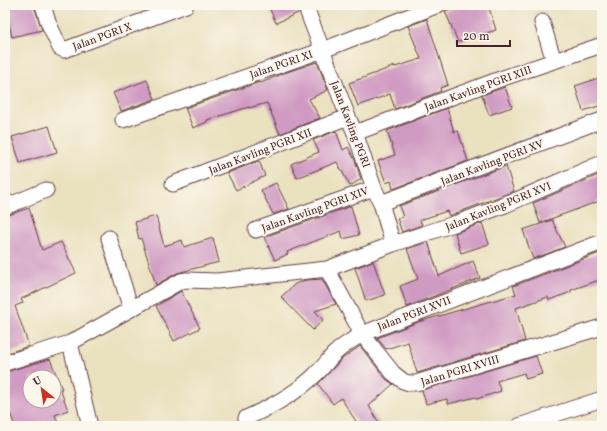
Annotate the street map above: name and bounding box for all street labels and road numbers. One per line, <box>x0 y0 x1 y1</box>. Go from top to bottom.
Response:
street label: Jalan PGRI X <box>71 20 134 55</box>
street label: Jalan PGRI XI <box>248 48 315 83</box>
street label: Jalan Kavling PGRI XIII <box>423 63 534 116</box>
street label: Jalan Kavling PGRI <box>326 79 373 170</box>
street label: Jalan Kavling PGRI XII <box>207 126 314 179</box>
street label: Jalan Kavling PGRI XV <box>439 137 547 190</box>
street label: Jalan Kavling PGRI XVI <box>443 179 554 235</box>
street label: Jalan Kavling PGRI XIV <box>260 184 372 237</box>
street label: Jalan PGRI XVII <box>376 294 453 335</box>
street label: Jalan PGRI XVIII <box>419 352 502 390</box>

